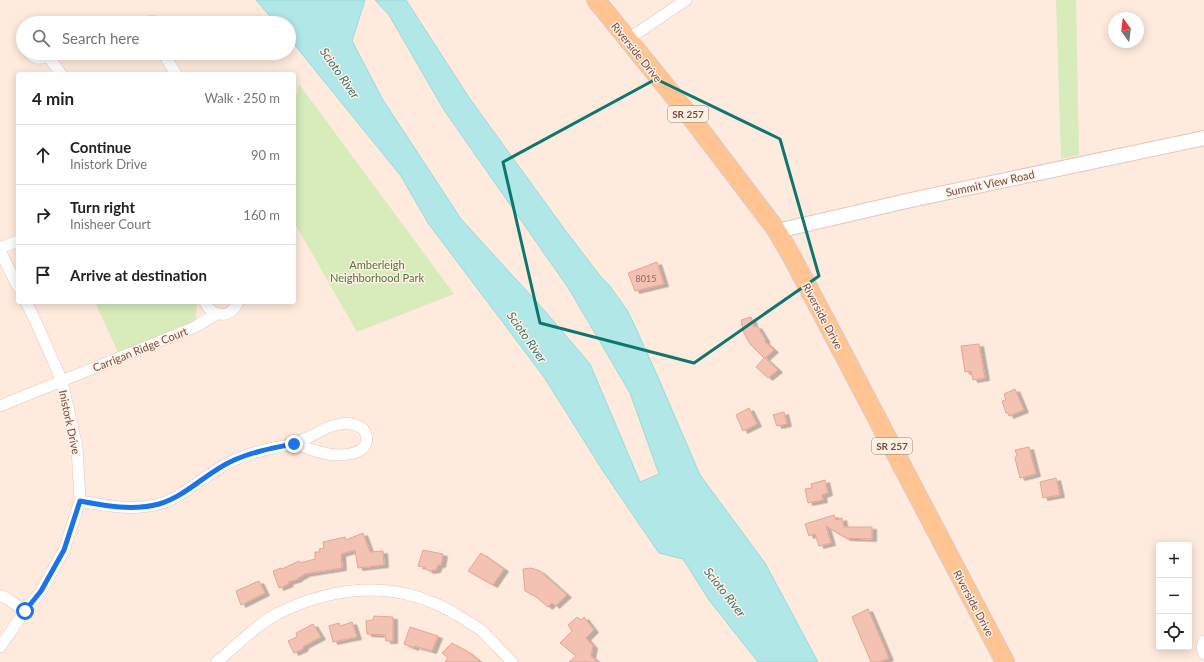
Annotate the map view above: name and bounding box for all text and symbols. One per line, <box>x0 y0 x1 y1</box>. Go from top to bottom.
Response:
north arrow <box>1108 12 1144 48</box>
search box <box>16 16 296 60</box>
street label: Riverside Drive <box>609 19 665 85</box>
icon: search <box>30 27 52 49</box>
text: Search here <box>62 29 139 47</box>
water label: Scioto River <box>317 45 363 102</box>
text: 4 min <box>32 88 74 109</box>
text: Walk · 250 m <box>204 90 280 106</box>
road number: SR 257 <box>668 106 708 122</box>
text: Continue <box>70 138 131 156</box>
icon: ahead <box>32 144 54 166</box>
text: 90 m <box>251 147 280 163</box>
text: Inistork Drive <box>70 156 147 172</box>
street label: Summit View Road <box>944 167 1036 199</box>
text: Turn right <box>70 198 135 216</box>
icon: right <box>32 204 54 226</box>
text: 160 m <box>243 207 280 223</box>
text: Inisheer Court <box>70 216 151 232</box>
park label: Amberleigh Neighborhood Park <box>330 258 424 284</box>
icon: arrive <box>32 264 54 286</box>
text: Arrive at destination <box>70 266 207 284</box>
house number: 8015 <box>636 273 656 284</box>
street label: Riverside Drive <box>800 281 846 352</box>
water label: Scioto River <box>504 309 550 366</box>
street label: Carrigan Ridge Court <box>91 324 189 374</box>
street label: Inistork Drive <box>57 389 83 455</box>
route end <box>285 435 303 453</box>
road number: SR 257 <box>872 438 912 454</box>
map controls <box>1156 542 1192 650</box>
button: + <box>1156 542 1192 578</box>
water label: Scioto River <box>701 564 750 620</box>
street label: Riverside Drive <box>951 568 997 639</box>
button: − <box>1156 578 1192 614</box>
route start <box>16 602 34 620</box>
button: locate <box>1156 614 1192 650</box>

